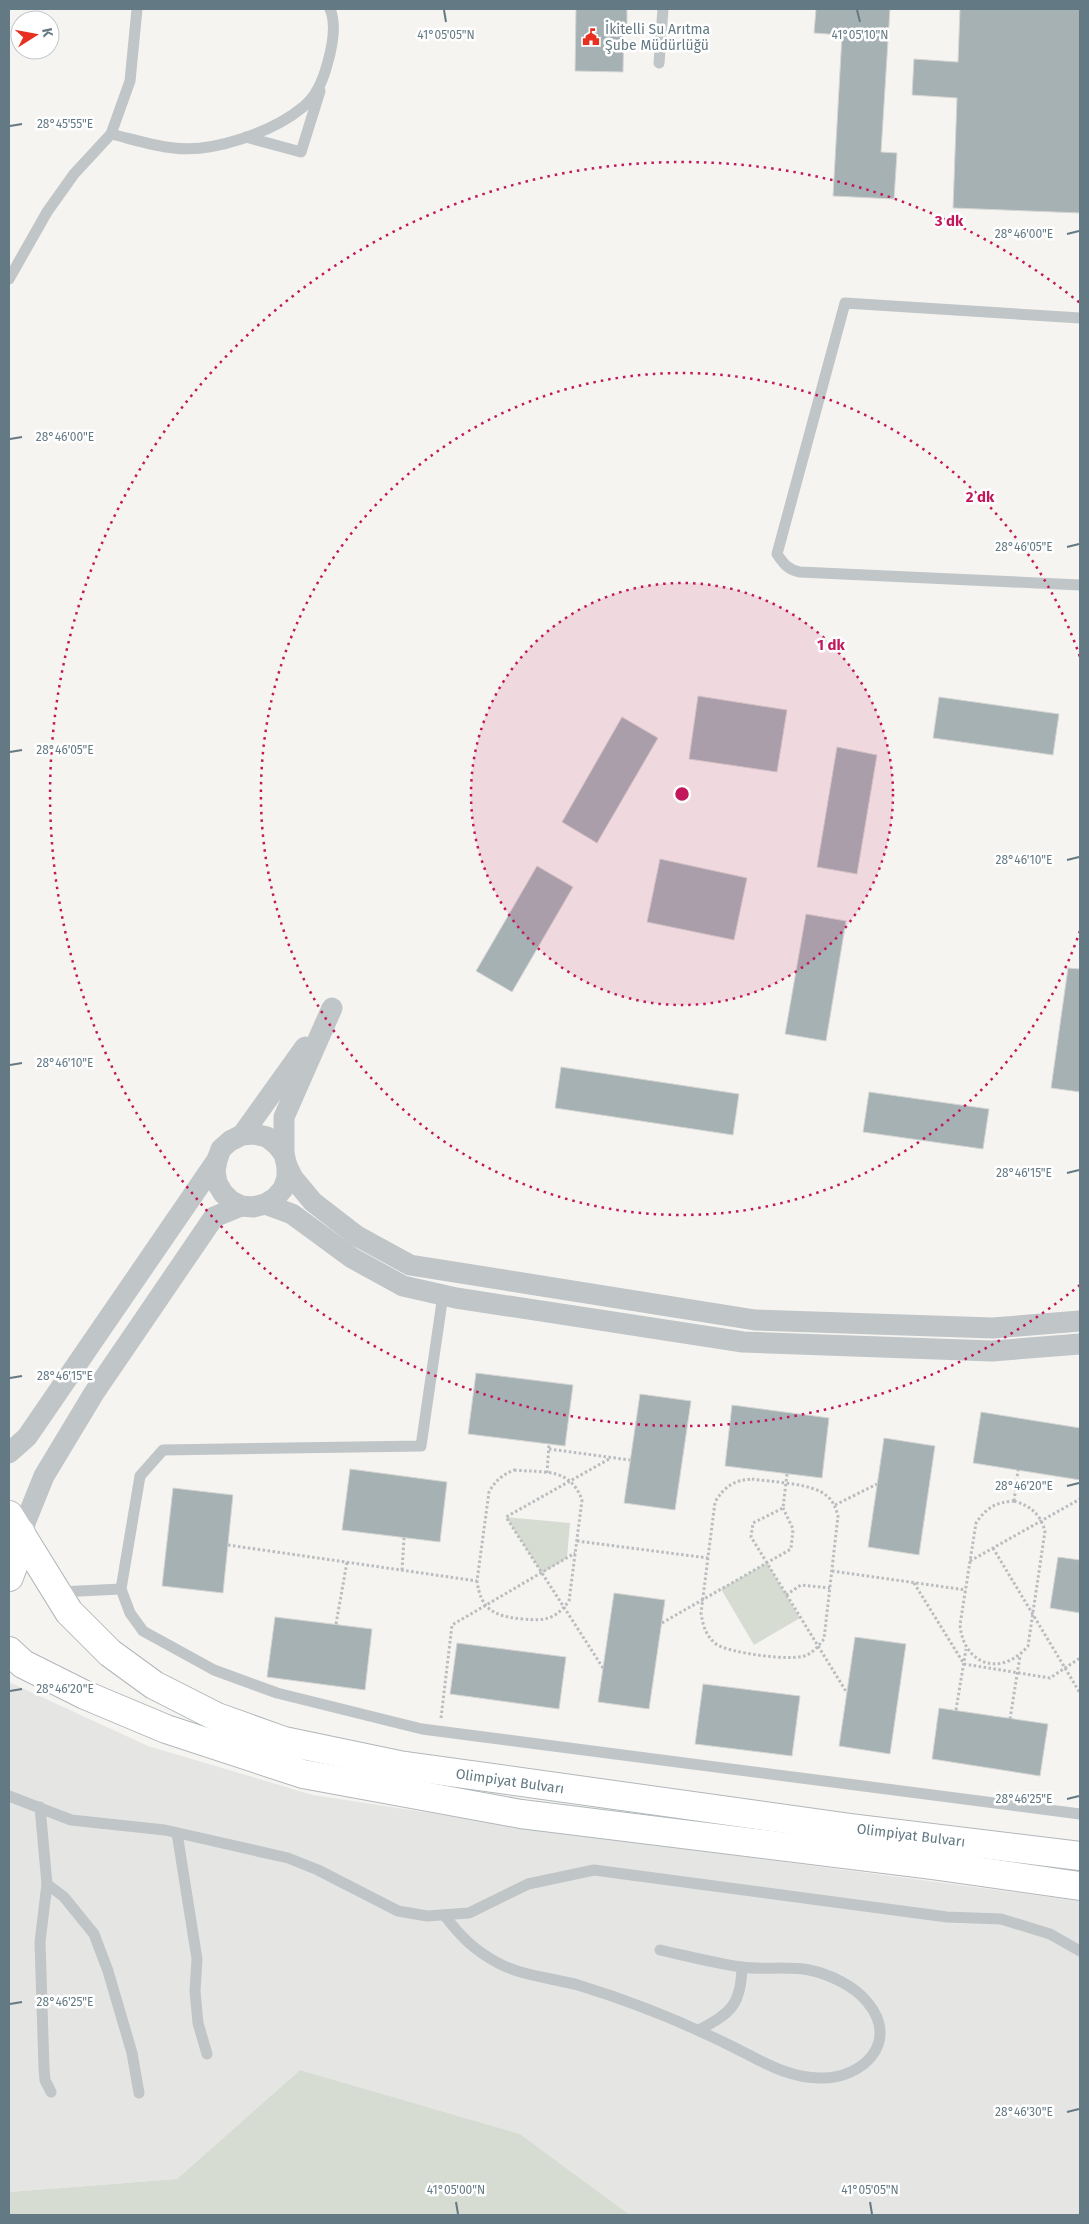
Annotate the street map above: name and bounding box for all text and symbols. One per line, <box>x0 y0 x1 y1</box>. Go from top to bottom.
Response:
north arrow <box>10 10 60 60</box>
place label: İkitelli Su Arıtma Şube Müdürlüğü <box>605 20 710 54</box>
text: K <box>38 27 57 40</box>
public building icon: İkitelli Su Arıtma Şube Müdürlüğü <box>581 27 601 47</box>
text: 41°05'05"N <box>417 28 475 42</box>
text: 41°05'10"N <box>832 28 888 42</box>
text: 28°45'55"E <box>37 117 93 131</box>
text: 3 dk <box>934 212 964 230</box>
text: 28°46'00"E <box>995 227 1053 241</box>
text: 28°46'00"E <box>36 430 94 444</box>
text: 2 dk <box>966 488 995 506</box>
text: 28°46'05"E <box>995 540 1053 554</box>
text: 1 dk <box>817 636 846 654</box>
text: 28°46'05"E <box>36 743 94 757</box>
centre of rings <box>673 785 691 803</box>
text: 28°46'10"E <box>996 853 1052 867</box>
text: 28°46'10"E <box>37 1056 93 1070</box>
text: 28°46'15"E <box>996 1166 1052 1180</box>
text: 28°46'15"E <box>37 1369 93 1383</box>
text: 28°46'20"E <box>995 1479 1053 1493</box>
text: 28°46'20"E <box>36 1682 94 1696</box>
street label: Olimpiyat Bulvarı <box>455 1765 565 1798</box>
text: 28°46'25"E <box>996 1792 1052 1806</box>
street label: Olimpiyat Bulvarı <box>856 1820 966 1851</box>
text: 28°46'25"E <box>37 1995 93 2009</box>
text: 28°46'30"E <box>995 2105 1053 2119</box>
text: 41°05'00"N <box>427 2183 485 2197</box>
text: 41°05'05"N <box>841 2183 899 2197</box>

